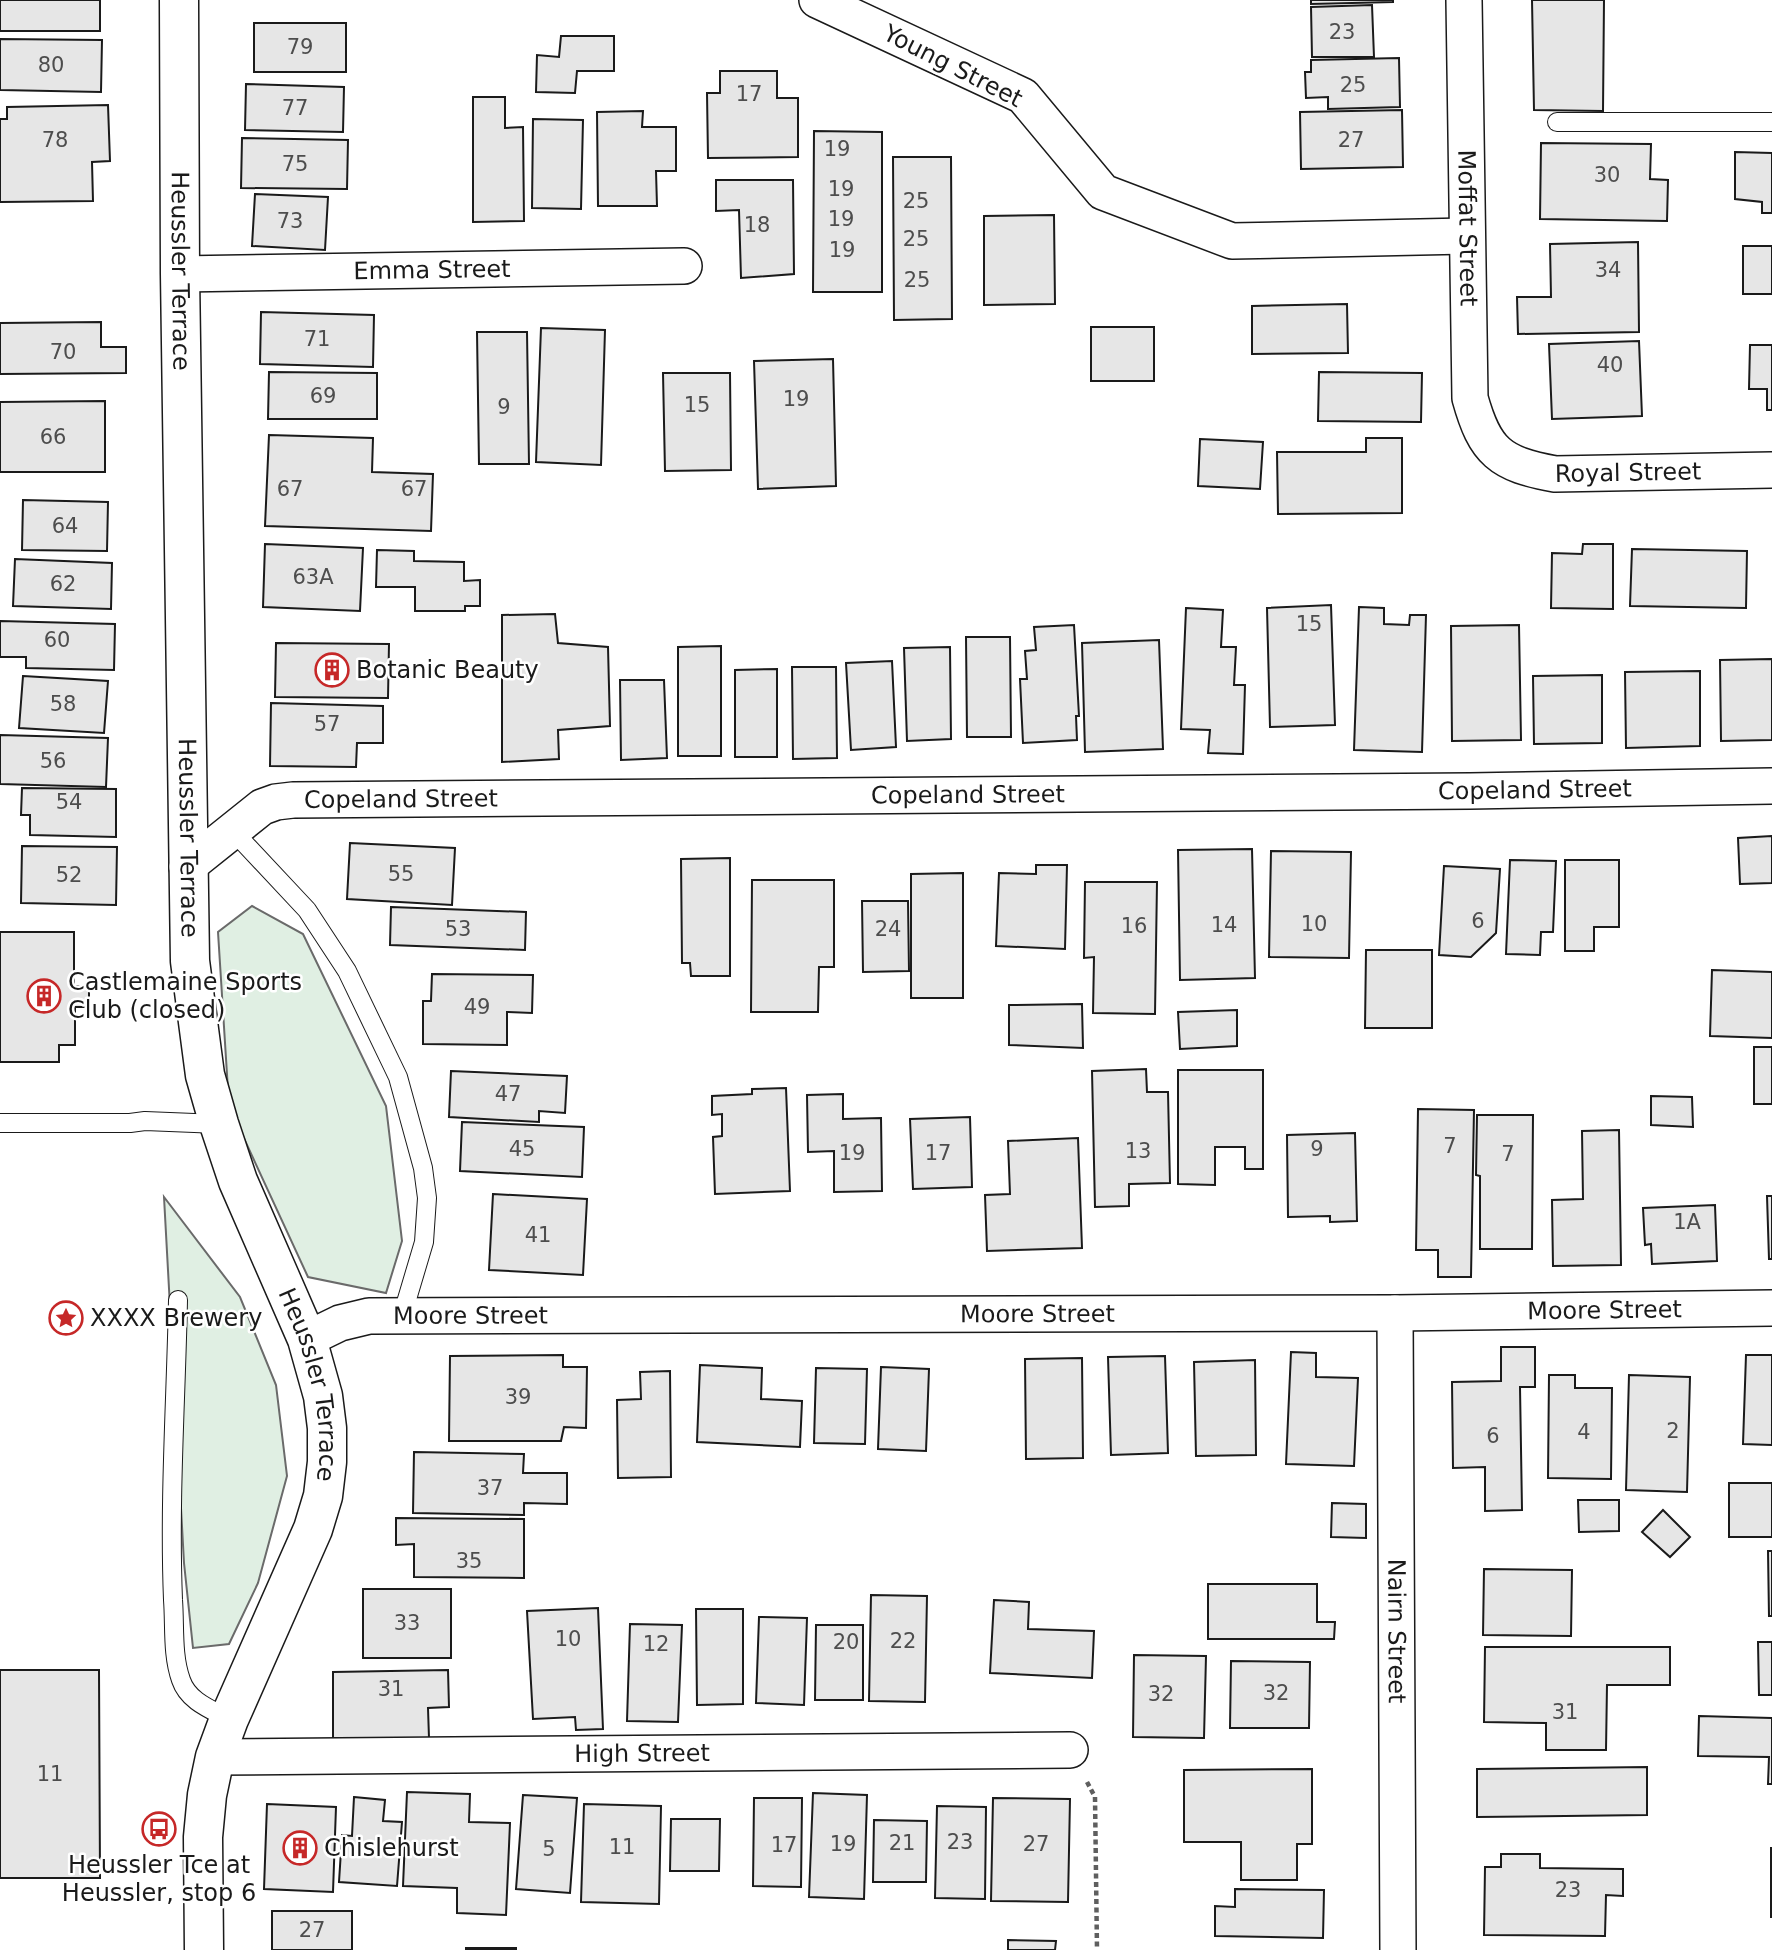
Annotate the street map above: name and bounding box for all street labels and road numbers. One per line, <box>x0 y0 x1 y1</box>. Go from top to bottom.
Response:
street label: Young Street <box>878 18 1027 113</box>
street label: Moffat Street <box>1452 149 1483 307</box>
street label: Heussler Terrace <box>166 171 195 371</box>
street label: Emma Street <box>353 255 511 285</box>
street label: Royal Street <box>1554 457 1701 488</box>
street label: Heussler Terrace <box>173 738 204 938</box>
street label: Copeland Street <box>1438 774 1632 805</box>
street label: Copeland Street <box>871 780 1065 810</box>
street label: Copeland Street <box>304 784 498 814</box>
street label: Heussler Terrace <box>272 1284 341 1483</box>
street label: Moore Street <box>1527 1295 1682 1325</box>
street label: Moore Street <box>960 1300 1115 1328</box>
street label: Moore Street <box>393 1301 548 1330</box>
street label: Nairn Street <box>1382 1559 1411 1703</box>
street label: High Street <box>574 1739 710 1768</box>

